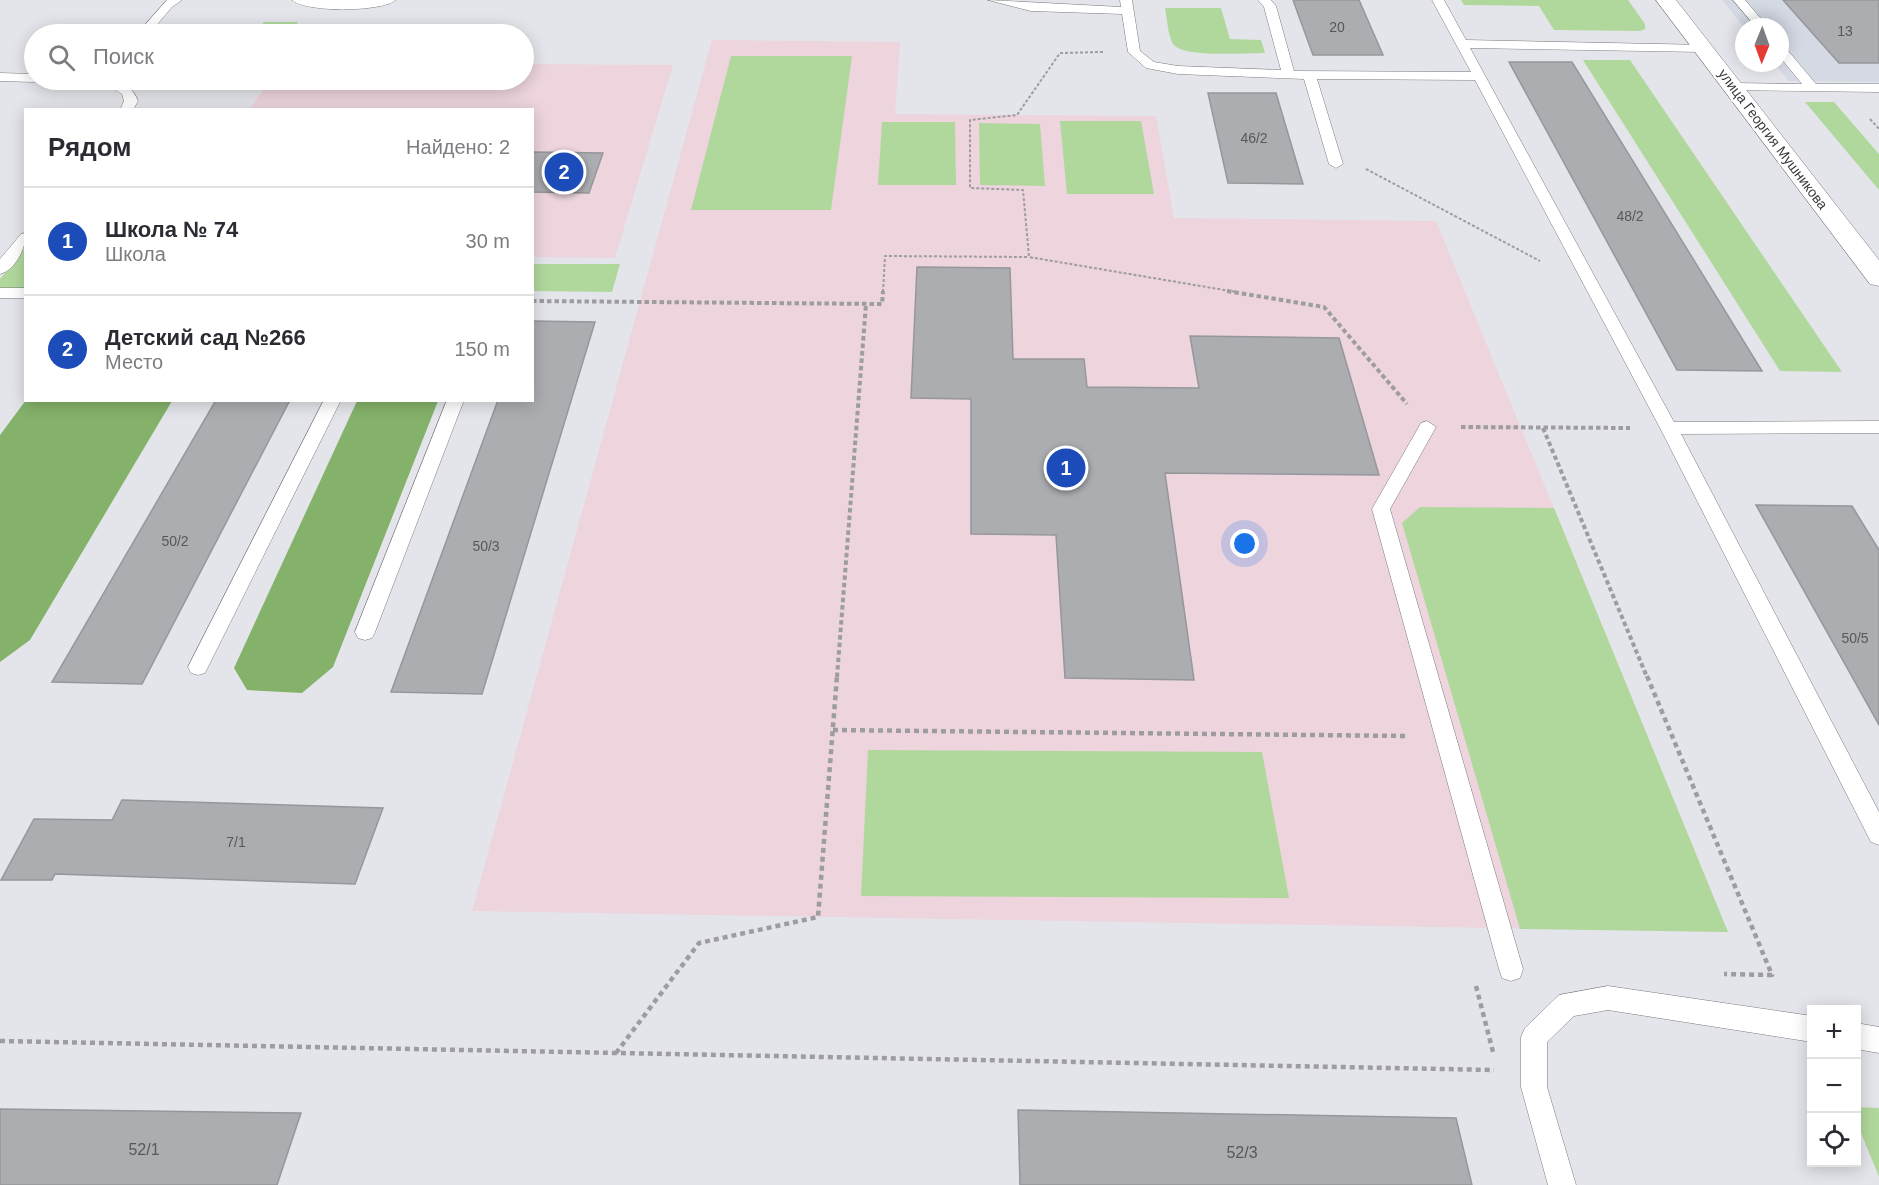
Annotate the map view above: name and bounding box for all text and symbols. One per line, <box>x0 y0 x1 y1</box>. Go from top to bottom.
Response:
north arrow <box>1735 18 1789 72</box>
house number: 20 <box>1329 19 1345 35</box>
house number: 13 <box>1837 23 1853 39</box>
search box <box>24 24 534 90</box>
icon: search <box>45 41 78 74</box>
text: Поиск <box>93 44 154 69</box>
street label: улица Георгия Мушникова <box>1715 66 1831 212</box>
house number: 46/2 <box>1240 130 1268 146</box>
text: Рядом <box>48 132 131 162</box>
text: Найдено: 2 <box>406 136 510 158</box>
pin: 2 <box>544 150 584 195</box>
house number: 48/2 <box>1616 208 1644 224</box>
text: Школа № 74 <box>105 217 238 242</box>
text: 1 <box>62 230 73 252</box>
text: 30 m <box>466 230 510 252</box>
text: Школа <box>105 243 166 265</box>
text: Детский сад №266 <box>105 325 306 350</box>
text: 2 <box>62 338 73 360</box>
text: 150 m <box>454 338 510 360</box>
text: Место <box>105 351 163 373</box>
pin: 1 <box>1046 446 1086 490</box>
your location <box>1230 529 1259 558</box>
house number: 50/2 <box>161 533 189 549</box>
house number: 50/3 <box>472 538 500 554</box>
house number: 50/5 <box>1841 630 1869 646</box>
house number: 7/1 <box>226 834 246 850</box>
map controls <box>1807 1005 1861 1167</box>
button: + <box>1807 1005 1861 1059</box>
button: − <box>1807 1059 1861 1113</box>
button: locate <box>1807 1113 1861 1167</box>
house number: 52/1 <box>128 1141 160 1158</box>
house number: 52/3 <box>1226 1144 1258 1161</box>

